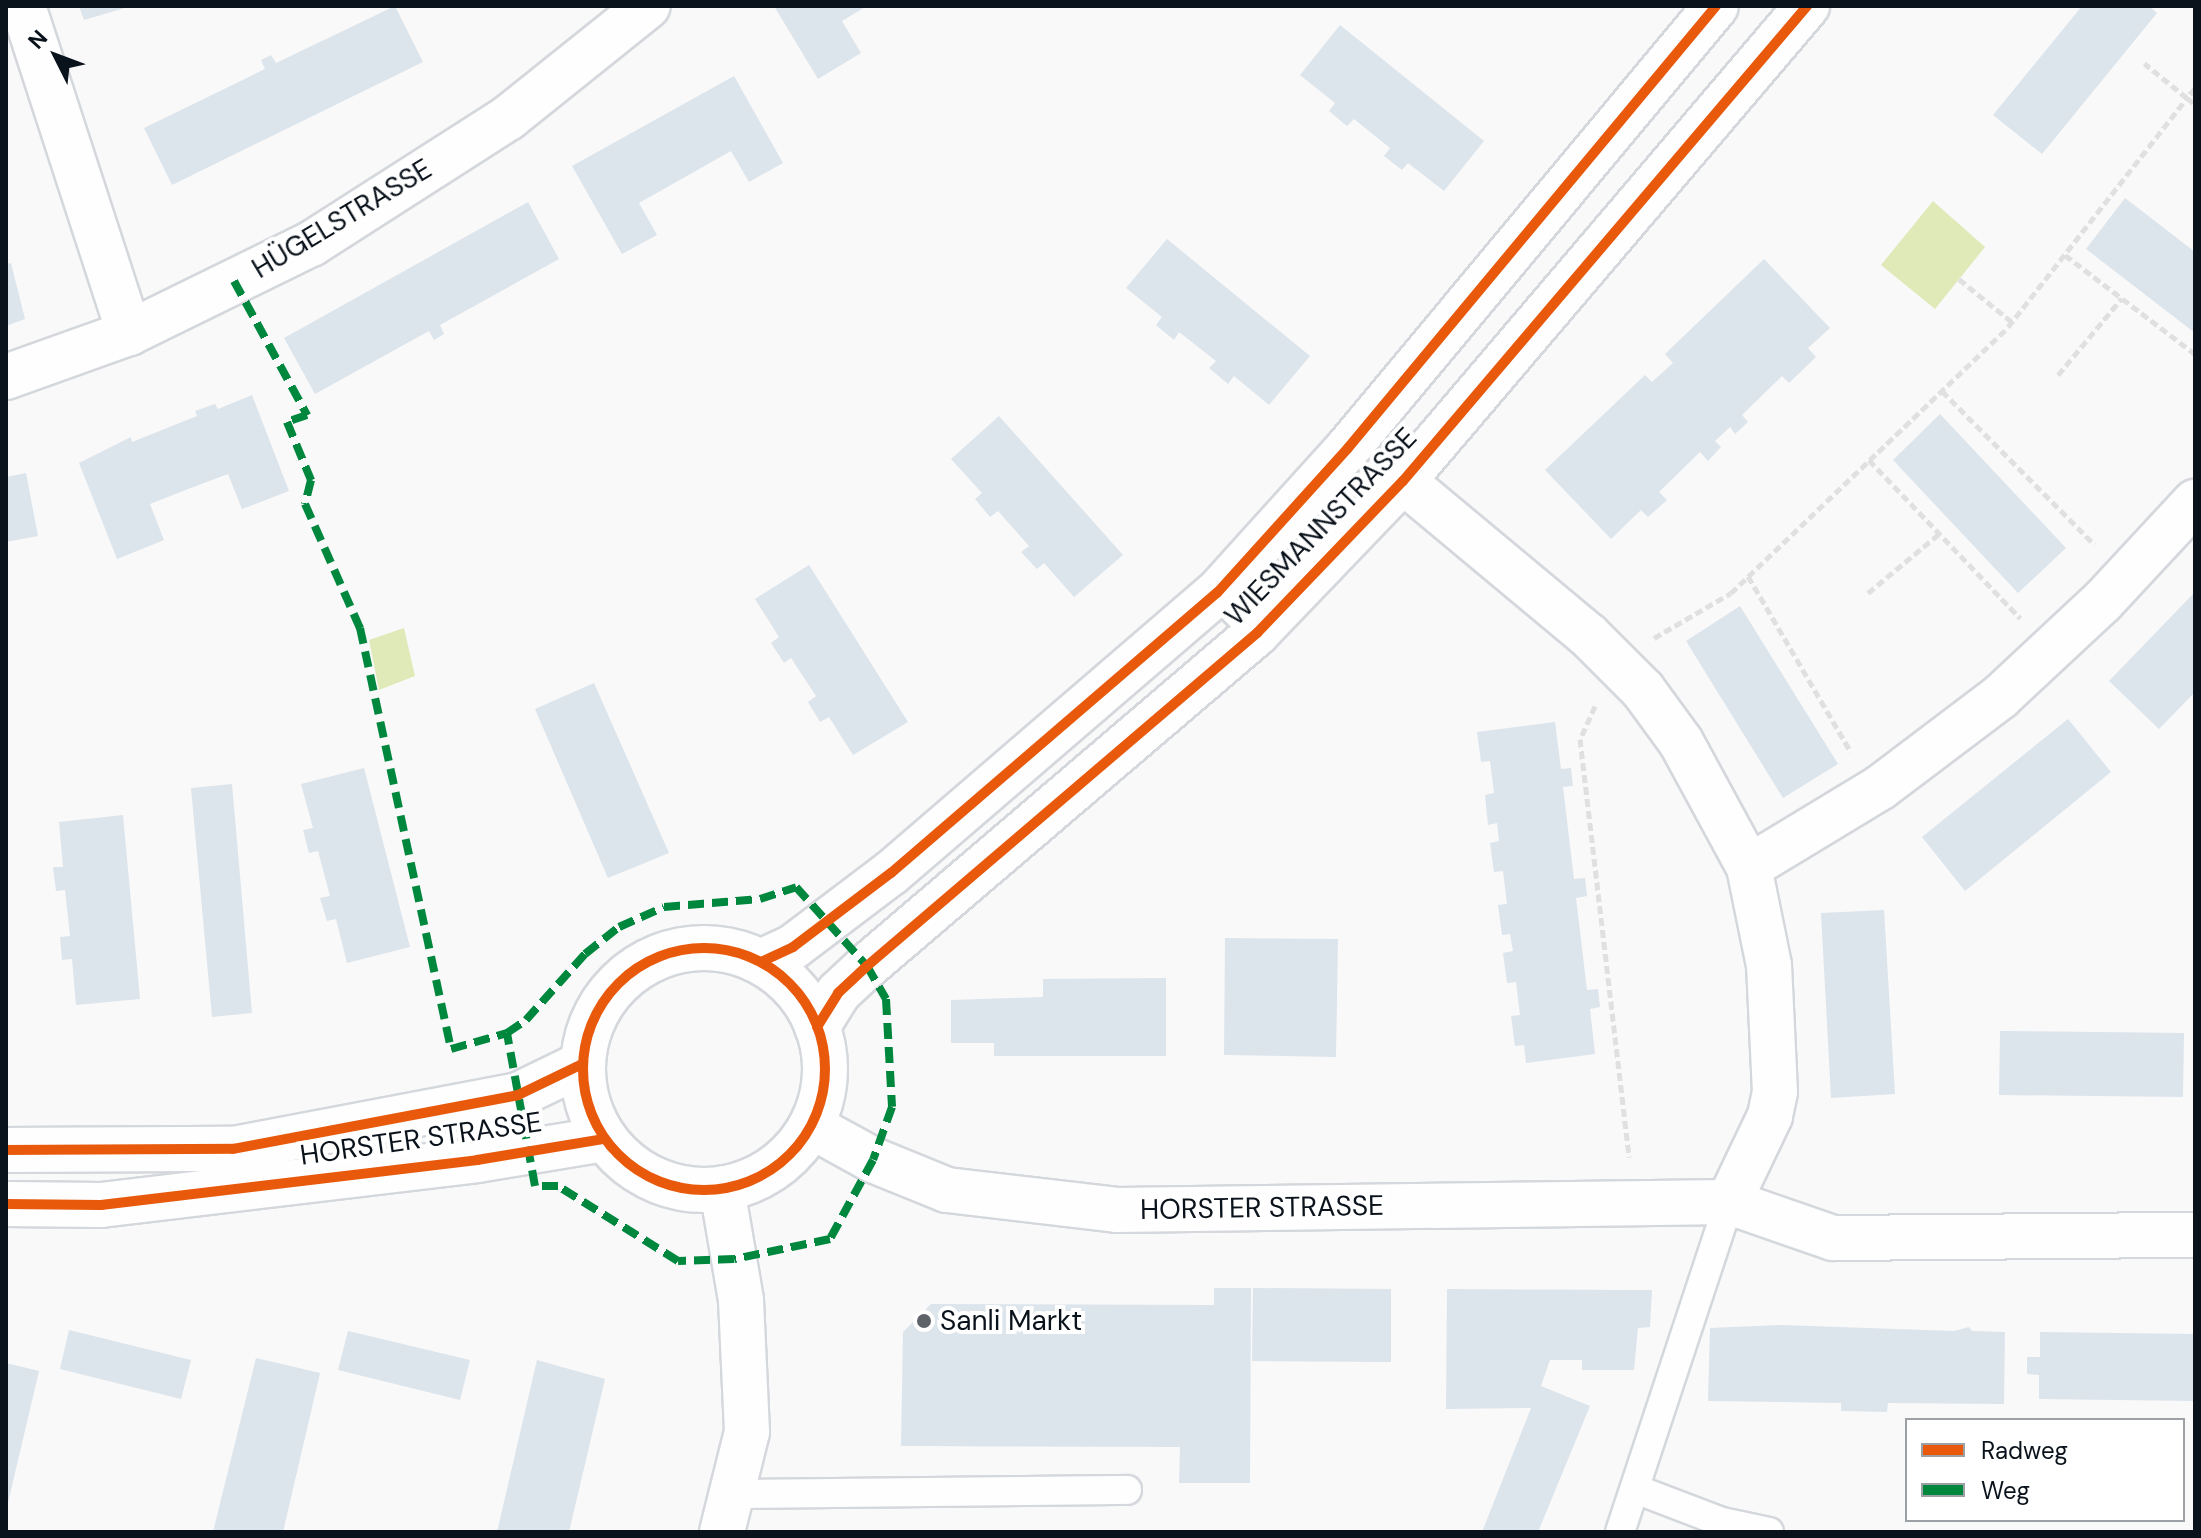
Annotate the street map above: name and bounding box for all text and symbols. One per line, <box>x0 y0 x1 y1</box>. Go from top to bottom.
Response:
north arrow <box>16 16 96 96</box>
text: N <box>22 24 54 55</box>
street label: HÜGELSTRASSE <box>246 152 438 286</box>
street label: WIESMANNSTRASSE <box>1218 421 1424 633</box>
street label: HORSTER STRASSE <box>298 1105 544 1173</box>
street label: HORSTER STRASSE <box>1140 1189 1384 1227</box>
place label: Sanli Markt <box>940 1304 1082 1338</box>
marker: Sanli Markt <box>915 1312 933 1330</box>
legend <box>1905 1418 2185 1522</box>
text: Radweg <box>1981 1435 2068 1466</box>
text: Weg <box>1981 1475 2030 1506</box>

